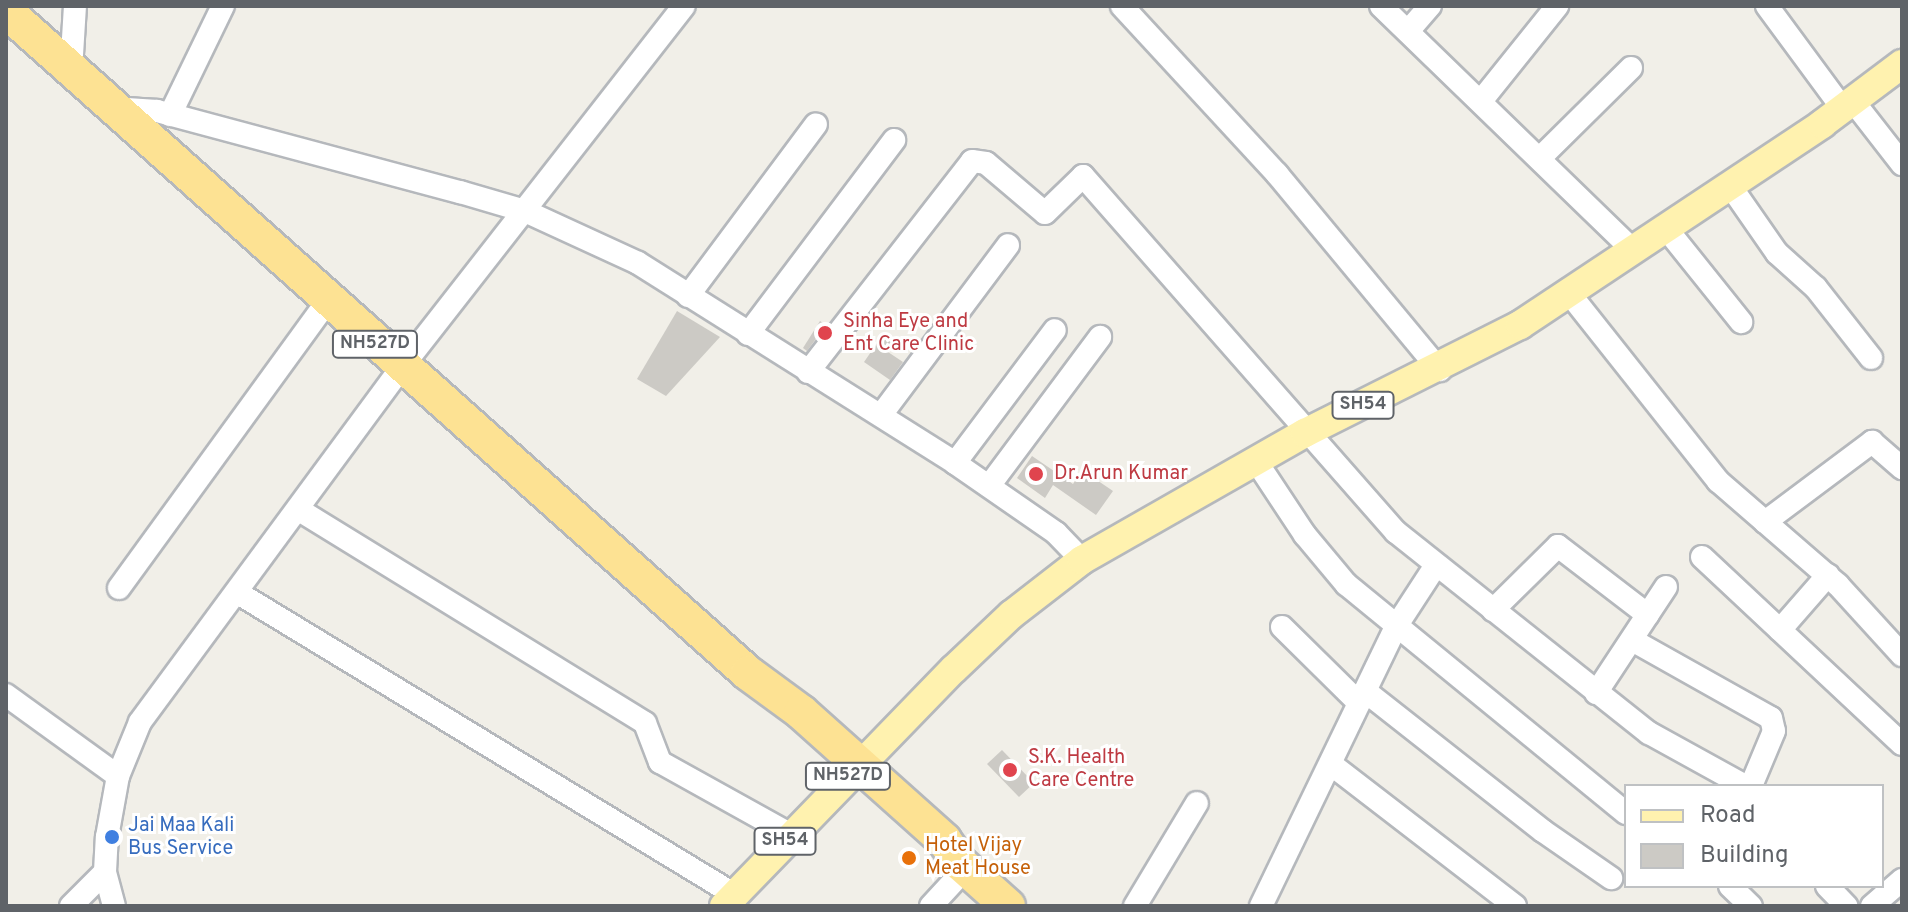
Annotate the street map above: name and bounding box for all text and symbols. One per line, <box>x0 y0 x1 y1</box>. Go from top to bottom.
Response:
place label: Sinha Eye and Ent Care Clinic <box>843 310 974 357</box>
marker: Sinha Eye and Ent Care Clinic <box>814 322 836 344</box>
road number: NH527D <box>331 330 419 358</box>
road number: SH54 <box>1331 391 1395 419</box>
place label: Dr.Arun Kumar <box>1054 462 1188 486</box>
marker: Dr.Arun Kumar <box>1025 463 1047 485</box>
place label: S.K. Health Care Centre <box>1028 746 1134 793</box>
marker: S.K. Health Care Centre <box>999 759 1021 781</box>
road number: NH527D <box>804 762 892 790</box>
legend <box>1624 784 1884 888</box>
text: Road <box>1700 801 1756 831</box>
place label: Jai Maa Kali Bus Service <box>128 814 234 861</box>
road number: SH54 <box>753 827 817 855</box>
marker: Jai Maa Kali Bus Service <box>103 828 121 846</box>
place label: Hotel Vijay Meat House <box>925 834 1031 881</box>
text: Building <box>1700 841 1789 871</box>
marker: Hotel Vijay Meat House <box>900 849 918 867</box>

